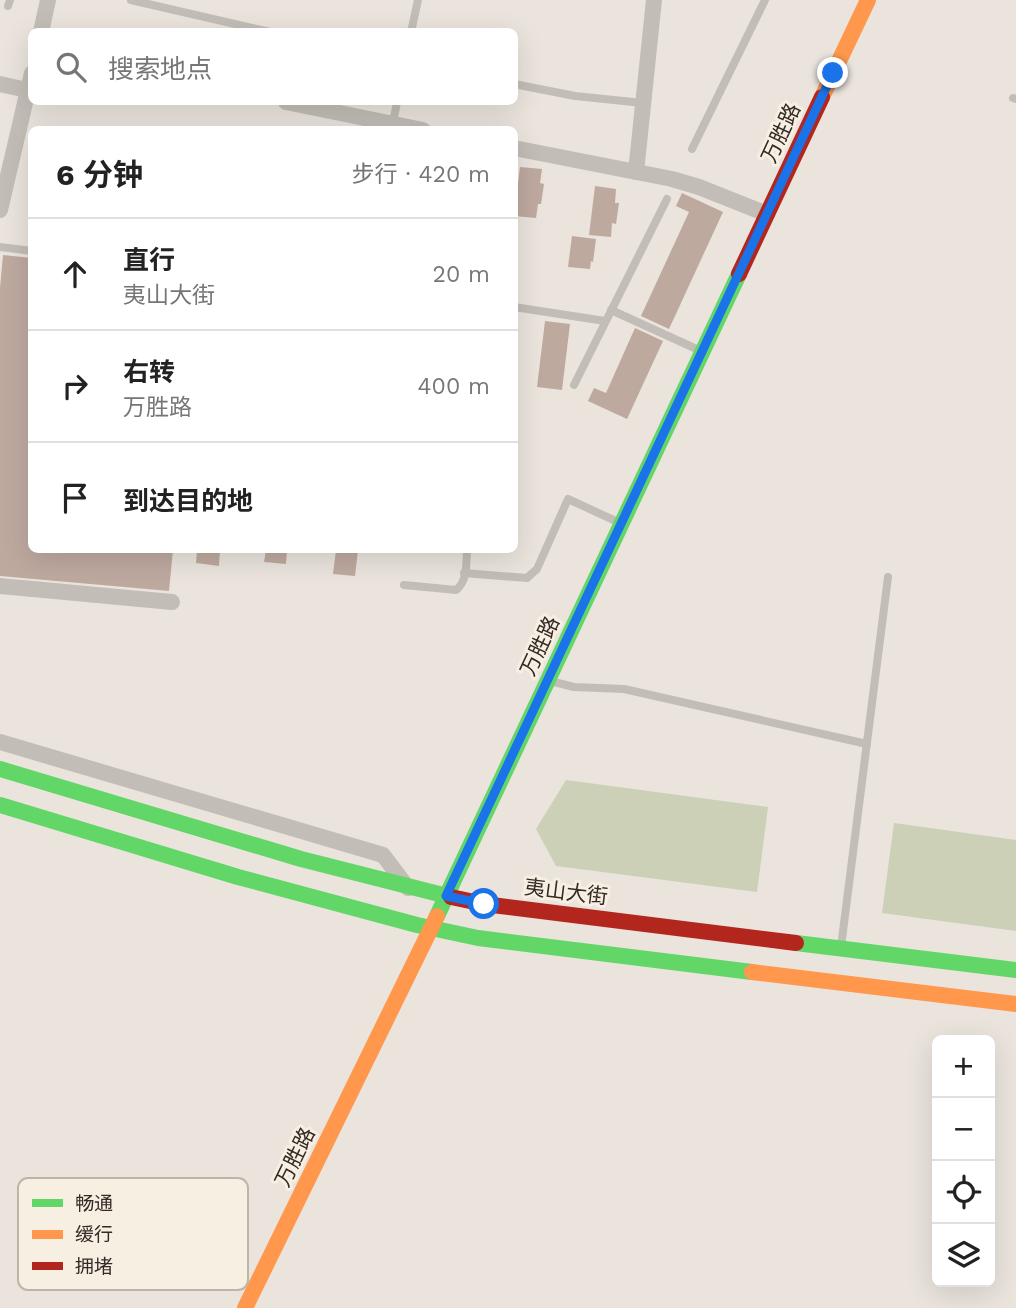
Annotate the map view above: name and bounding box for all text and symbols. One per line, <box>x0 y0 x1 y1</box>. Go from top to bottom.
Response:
search box <box>28 28 518 105</box>
icon: search <box>52 48 90 86</box>
text: 搜索地点 <box>108 54 212 84</box>
route end <box>817 57 848 88</box>
street label: 万胜路 <box>756 99 805 167</box>
text: 6 分钟 <box>56 157 143 192</box>
text: 步行 · 420 m <box>352 161 490 188</box>
text: 直行 <box>123 245 175 275</box>
icon: ahead <box>56 255 94 293</box>
text: 20 m <box>433 261 490 288</box>
text: 夷山大街 <box>123 282 215 309</box>
text: 右转 <box>123 357 175 387</box>
icon: right <box>56 367 94 405</box>
text: 400 m <box>418 373 490 400</box>
text: 万胜路 <box>123 394 192 421</box>
icon: arrive <box>56 479 94 517</box>
text: 到达目的地 <box>123 486 253 516</box>
street label: 万胜路 <box>515 612 564 680</box>
street label: 夷山大街 <box>523 874 609 909</box>
route start <box>468 888 499 919</box>
map controls <box>932 1035 995 1287</box>
button: + <box>932 1035 995 1098</box>
button: − <box>932 1098 995 1161</box>
street label: 万胜路 <box>270 1123 320 1191</box>
button: locate <box>932 1161 995 1224</box>
legend <box>18 1178 248 1290</box>
text: 畅通 <box>75 1192 113 1215</box>
text: 缓行 <box>75 1223 113 1246</box>
button: layers <box>932 1224 995 1287</box>
text: 拥堵 <box>75 1255 113 1278</box>

